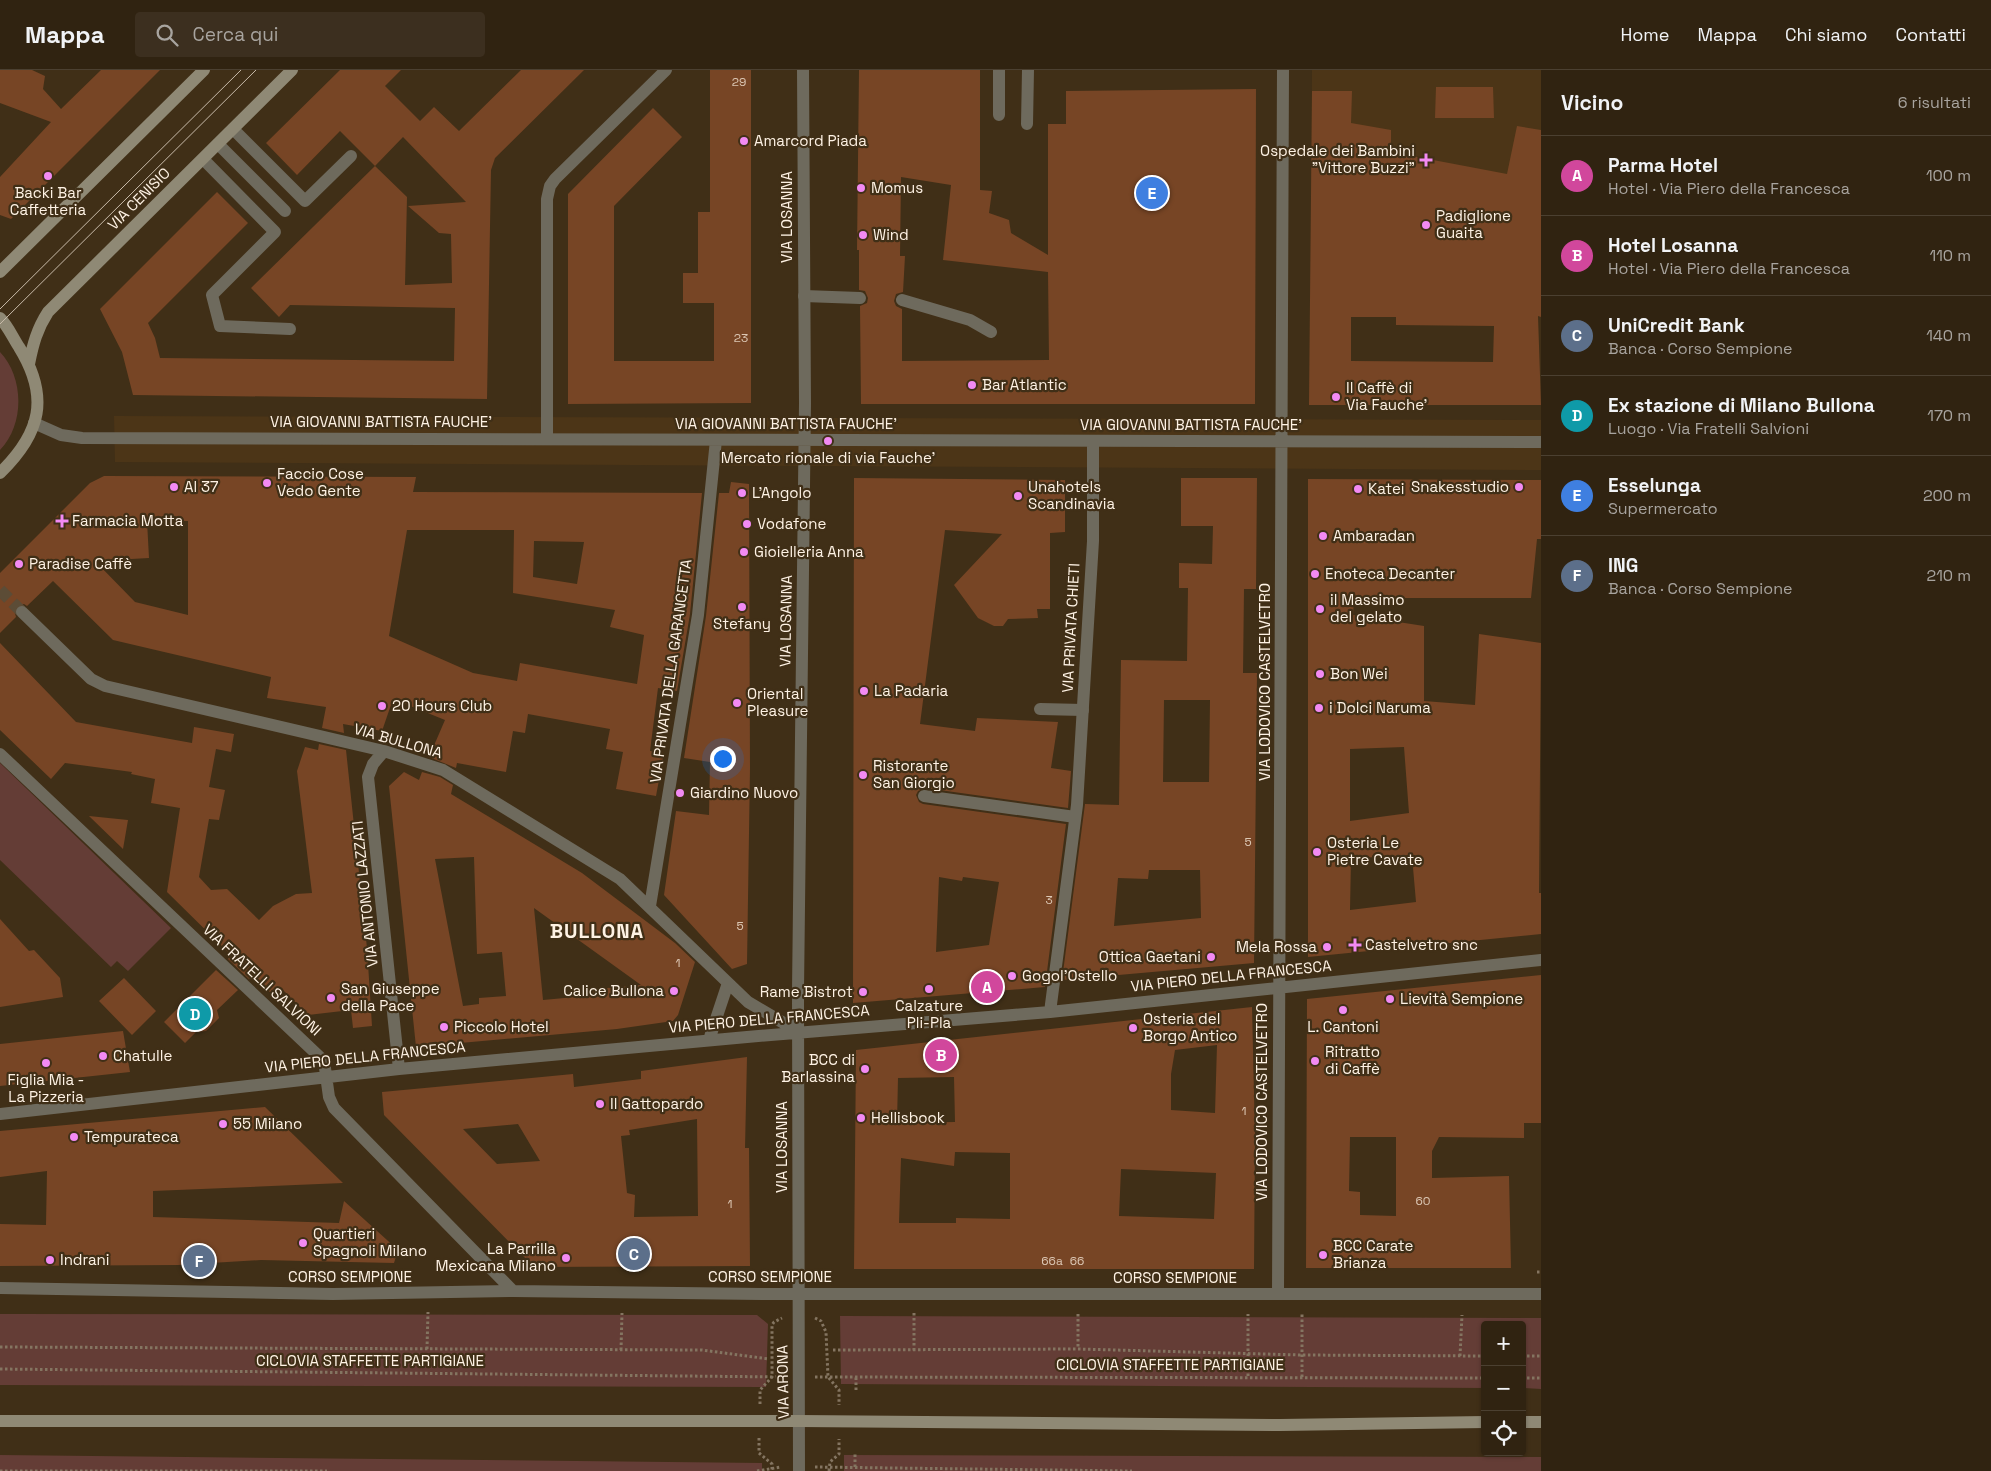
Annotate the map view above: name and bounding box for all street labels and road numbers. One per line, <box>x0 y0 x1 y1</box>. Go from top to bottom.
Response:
street label: VIA CENISIO <box>103 163 174 234</box>
street label: VIA LOSANNA <box>777 170 796 263</box>
street label: VIA GIOVANNI BATTISTA FAUCHE' <box>270 412 492 431</box>
street label: VIA GIOVANNI BATTISTA FAUCHE' <box>675 414 897 433</box>
street label: VIA GIOVANNI BATTISTA FAUCHE' <box>1080 415 1302 434</box>
street label: VIA PRIVATA DELLA GARANCETTA <box>645 557 696 784</box>
street label: VIA PRIVATA CHIETI <box>1058 563 1083 693</box>
street label: VIA LOSANNA <box>775 574 796 667</box>
street label: VIA LODOVICO CASTELVETRO <box>1255 583 1274 781</box>
street label: VIA BULLONA <box>352 719 445 762</box>
street label: VIA ANTONIO LAZZATI <box>347 820 382 968</box>
street label: VIA FRATELLI SALVIONI <box>199 920 326 1040</box>
street label: VIA PIERO DELLA FRANCESCA <box>1130 955 1333 995</box>
street label: VIA PIERO DELLA FRANCESCA <box>668 1000 871 1037</box>
street label: VIA LODOVICO CASTELVETRO <box>1252 1003 1271 1201</box>
street label: VIA PIERO DELLA FRANCESCA <box>264 1036 467 1076</box>
street label: VIA LOSANNA <box>772 1100 791 1193</box>
street label: CORSO SEMPIONE <box>288 1267 412 1286</box>
street label: CORSO SEMPIONE <box>708 1267 832 1286</box>
street label: CORSO SEMPIONE <box>1113 1268 1237 1287</box>
street label: VIA ARONA <box>772 1344 793 1419</box>
street label: CICLOVIA STAFFETTE PARTIGIANE <box>256 1351 484 1370</box>
street label: CICLOVIA STAFFETTE PARTIGIANE <box>1056 1355 1284 1374</box>

